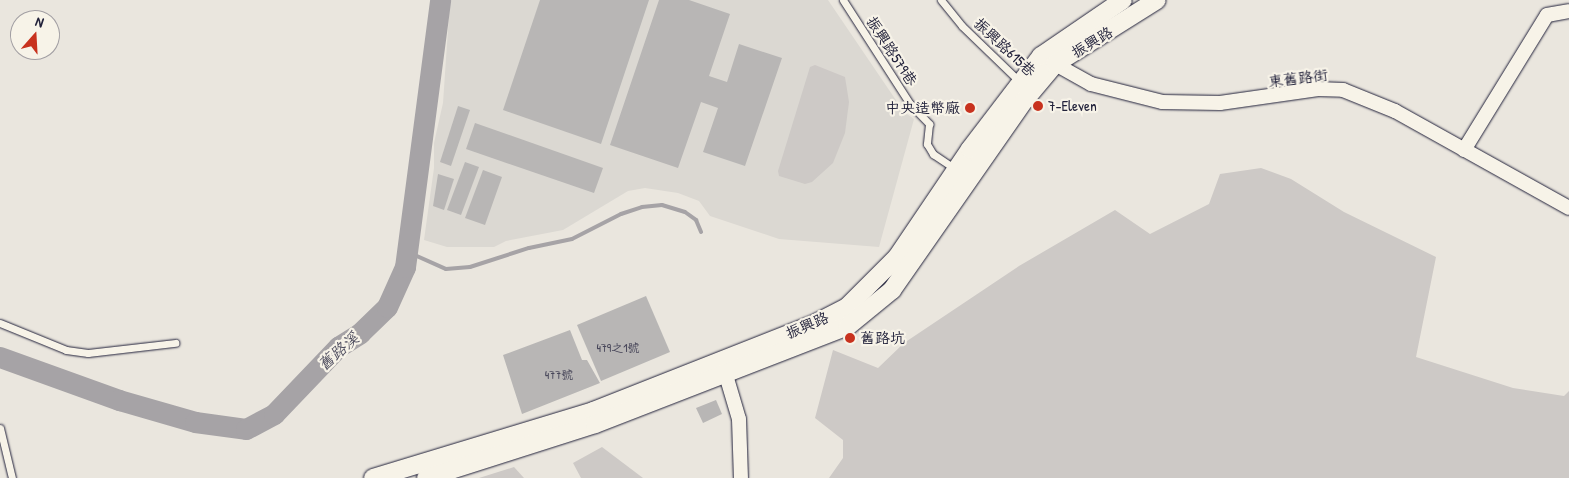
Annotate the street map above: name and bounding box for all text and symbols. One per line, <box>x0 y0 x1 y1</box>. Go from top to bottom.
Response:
north arrow <box>10 10 60 60</box>
text: N <box>33 11 46 31</box>
street label: 振興路579巷 <box>863 13 921 89</box>
street label: 振興路615巷 <box>970 14 1040 80</box>
street label: 振興路 <box>1068 23 1116 61</box>
street label: 東舊路街 <box>1267 65 1329 91</box>
place label: 7-Eleven <box>1048 97 1097 115</box>
place label: 中央造幣廠 <box>885 99 960 117</box>
marker: 7-Eleven <box>1032 100 1044 112</box>
marker: 中央造幣廠 <box>964 102 976 114</box>
street label: 振興路 <box>783 308 831 342</box>
water label: 舊路溪 <box>314 328 362 374</box>
place label: 舊路坑 <box>860 329 905 347</box>
marker: 舊路坑 <box>844 332 856 344</box>
house number: 479之1號 <box>596 341 640 355</box>
house number: 477號 <box>545 368 573 382</box>

